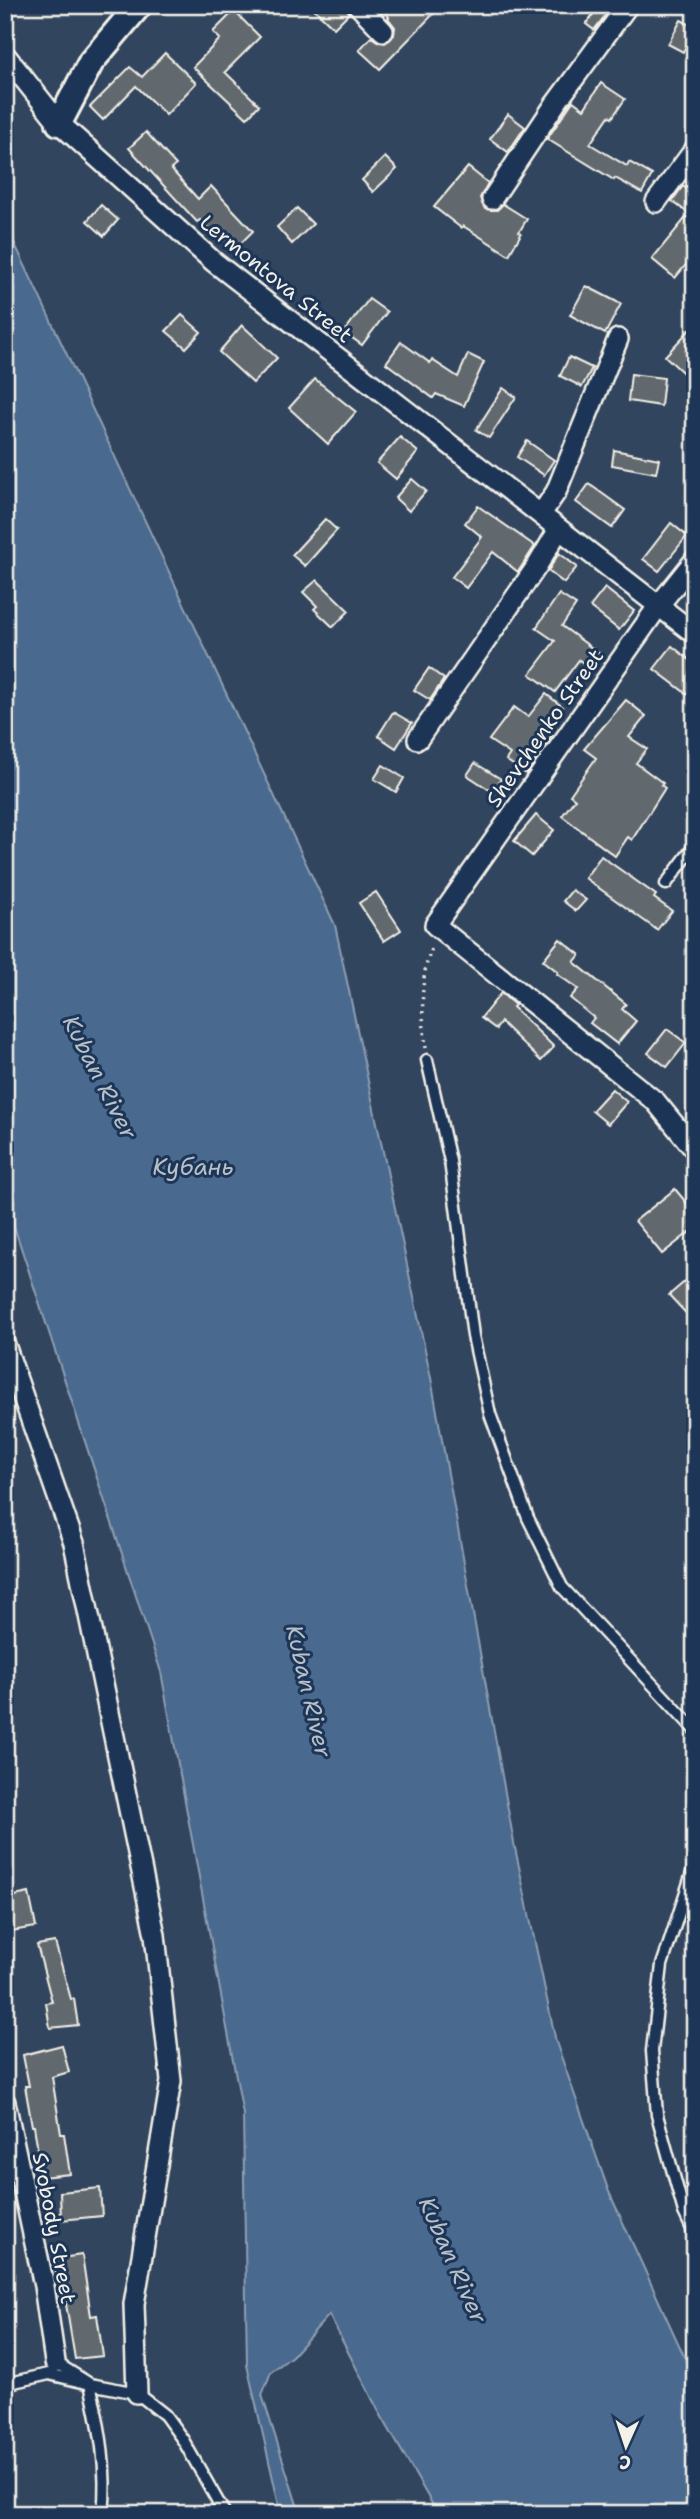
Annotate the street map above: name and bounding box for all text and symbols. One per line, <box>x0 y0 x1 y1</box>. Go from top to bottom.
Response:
street label: Lermontova Street <box>194 209 358 349</box>
street label: Shevchenko Street <box>480 643 610 813</box>
water label: Kuban River <box>56 1010 145 1145</box>
water label: Кубань <box>153 1152 234 1182</box>
water label: Kuban River <box>279 1622 339 1761</box>
street label: Svobody Street <box>26 2150 82 2306</box>
water label: Kuban River <box>412 2192 495 2329</box>
north arrow <box>592 2410 662 2480</box>
text: С <box>619 2450 632 2475</box>

